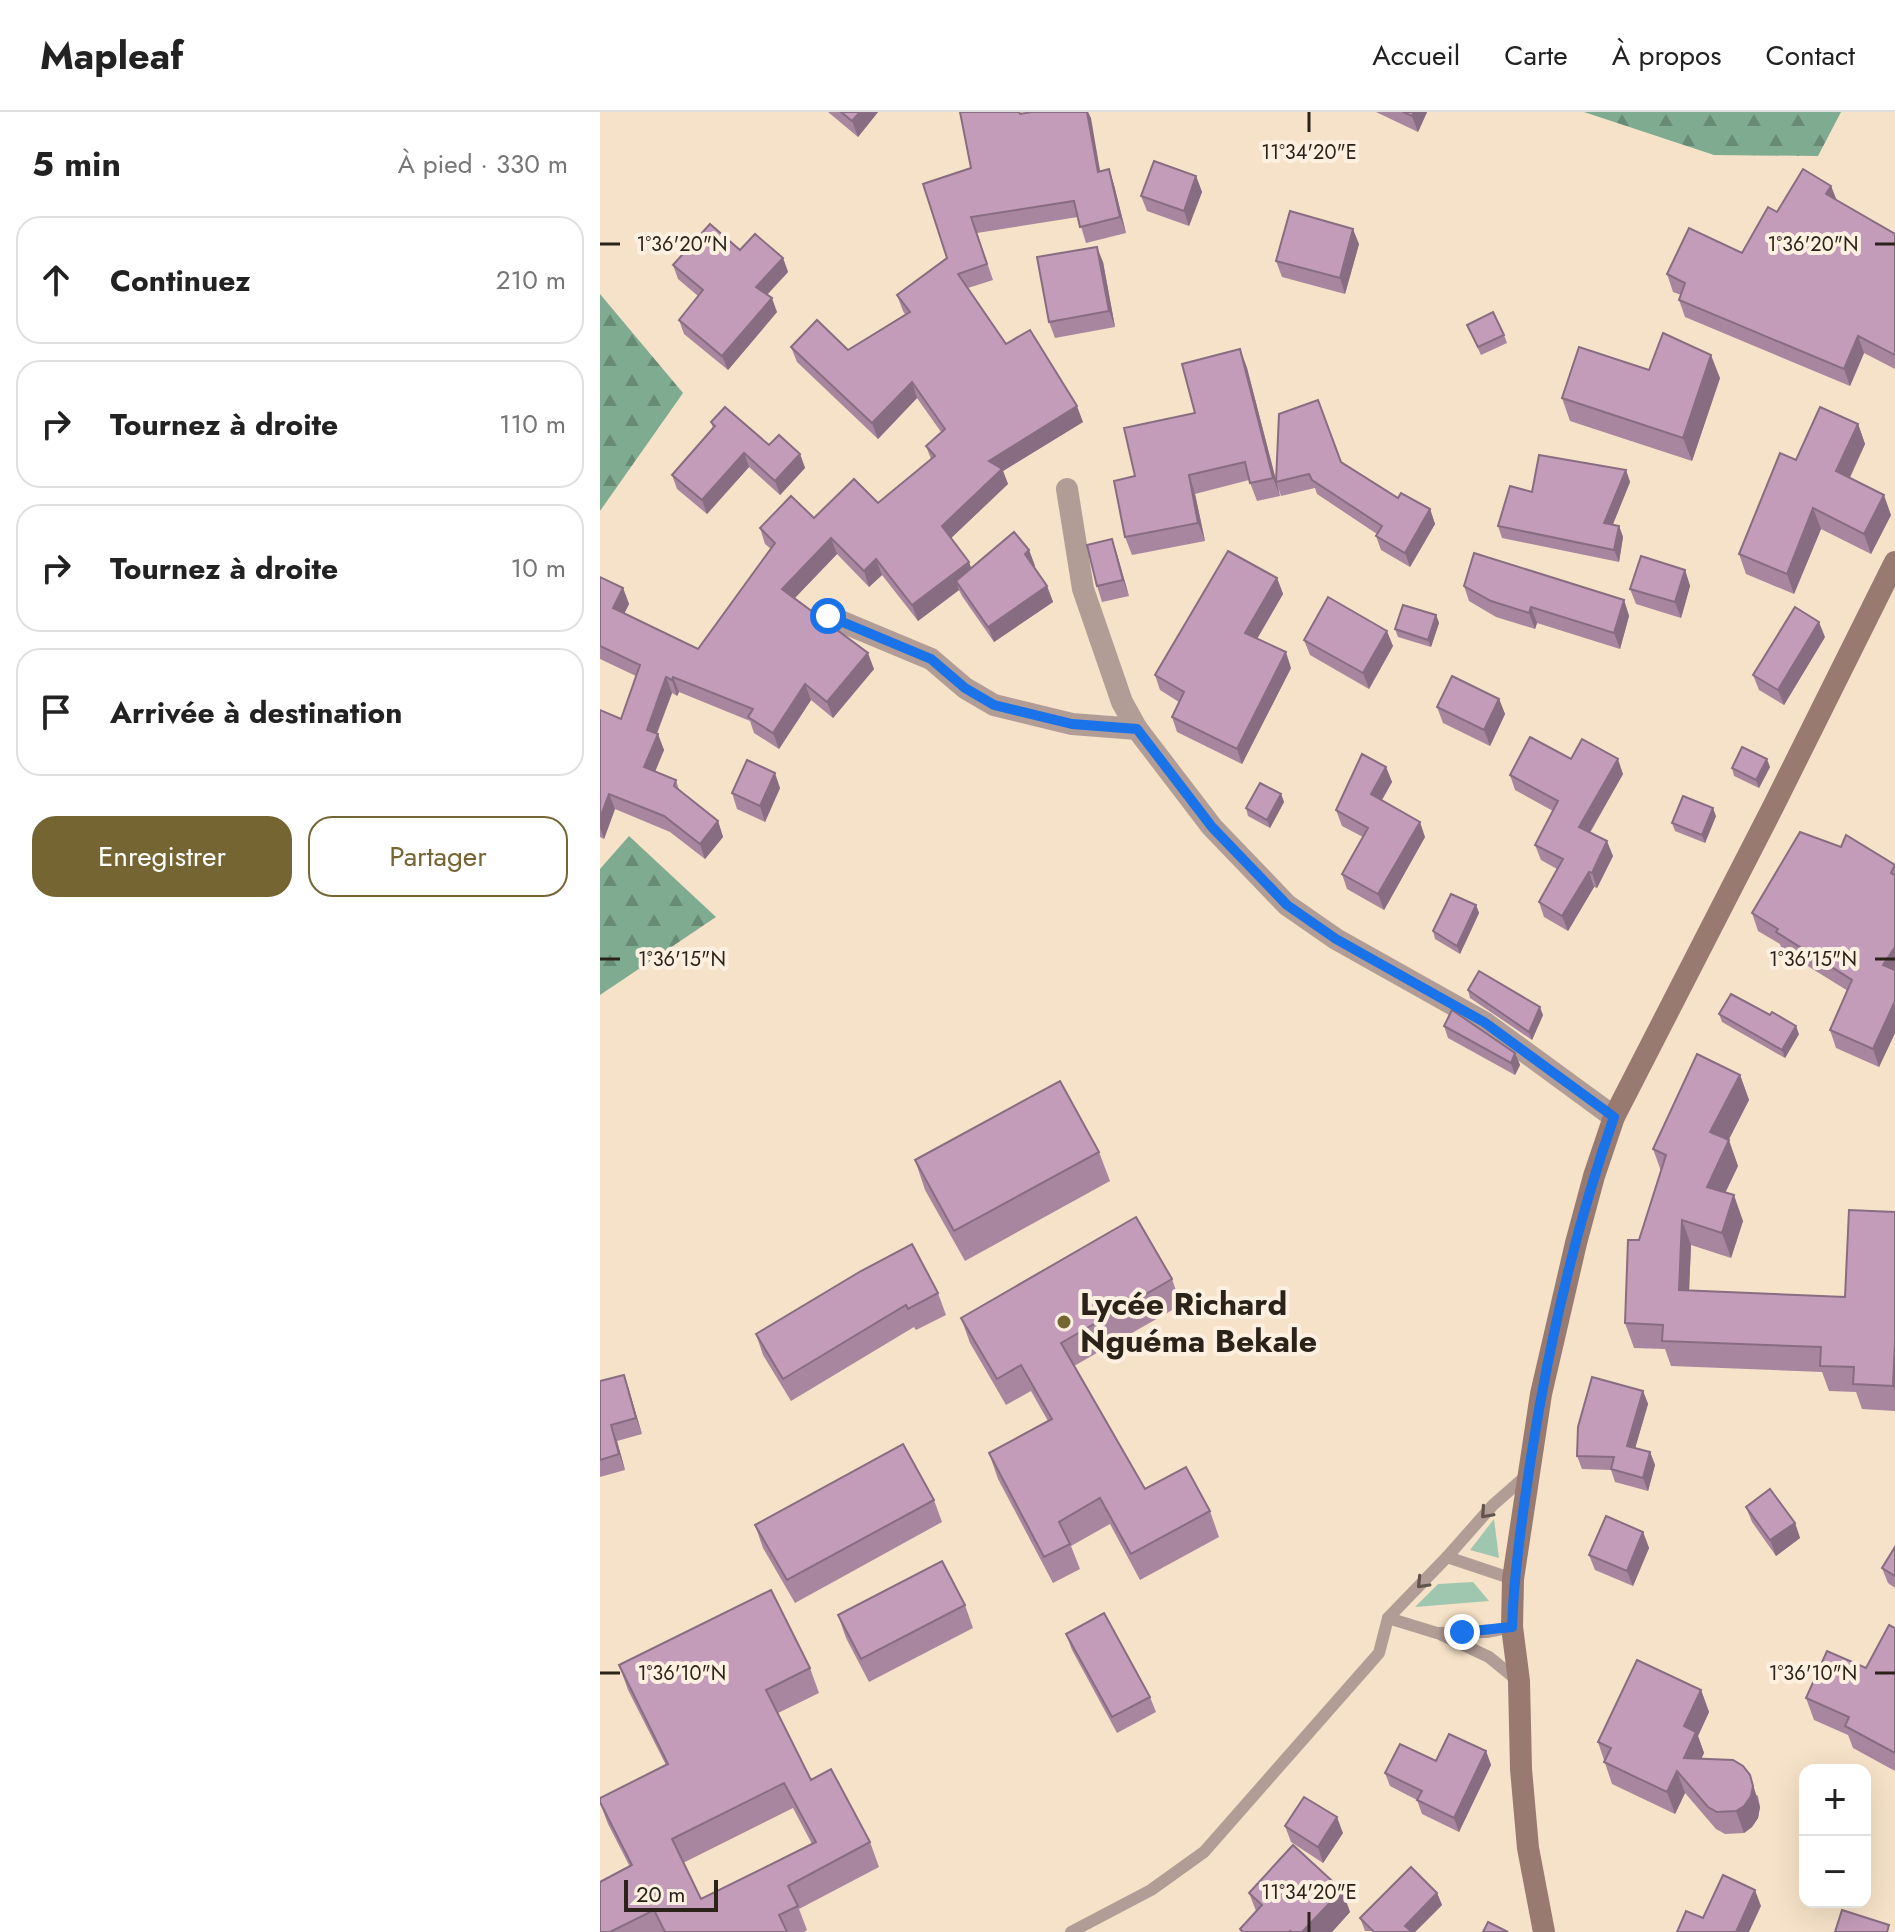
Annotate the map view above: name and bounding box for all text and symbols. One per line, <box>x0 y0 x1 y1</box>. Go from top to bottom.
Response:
text: Mapleaf <box>40 28 183 83</box>
text: Accueil <box>1372 35 1460 76</box>
text: Carte <box>1504 35 1568 76</box>
text: À propos <box>1612 35 1722 76</box>
text: Contact <box>1766 35 1855 76</box>
text: 11°34'20"E <box>1261 138 1357 167</box>
text: 5 min <box>32 140 121 189</box>
text: À pied · 330 m <box>398 145 568 183</box>
text: 1°36'20"N <box>637 230 727 259</box>
text: 1°36'20"N <box>1768 230 1858 259</box>
icon: ahead <box>34 258 78 302</box>
text: Continuez <box>110 259 251 302</box>
text: 210 m <box>496 261 566 299</box>
icon: right <box>34 402 78 446</box>
text: Tournez à droite <box>110 403 338 446</box>
text: 110 m <box>499 405 566 443</box>
icon: right <box>34 546 78 590</box>
text: Tournez à droite <box>110 547 338 590</box>
text: 10 m <box>511 549 566 587</box>
route start <box>810 598 846 634</box>
icon: arrive <box>34 690 78 734</box>
text: Arrivée à destination <box>110 691 402 734</box>
button: Enregistrer <box>32 816 292 897</box>
button: Partager <box>308 816 568 897</box>
text: 1°36'15"N <box>638 945 726 974</box>
text: 1°36'15"N <box>1769 945 1857 974</box>
place label: Lycée Richard Nguéma Bekale <box>1080 1281 1317 1364</box>
marker: Lycée Richard Nguéma Bekale <box>1055 1313 1073 1331</box>
one-way arrow <box>1481 1504 1496 1519</box>
one-way arrow <box>1417 1574 1431 1588</box>
route end <box>1444 1614 1480 1650</box>
text: 1°36'10"N <box>638 1659 726 1688</box>
text: 1°36'10"N <box>1769 1659 1857 1688</box>
map controls <box>1799 1764 1871 1908</box>
button: + <box>1799 1764 1871 1836</box>
button: − <box>1799 1836 1871 1908</box>
scale bar <box>624 1876 718 1912</box>
text: 20 m <box>636 1878 685 1910</box>
text: 11°34'20"E <box>1261 1878 1357 1907</box>

